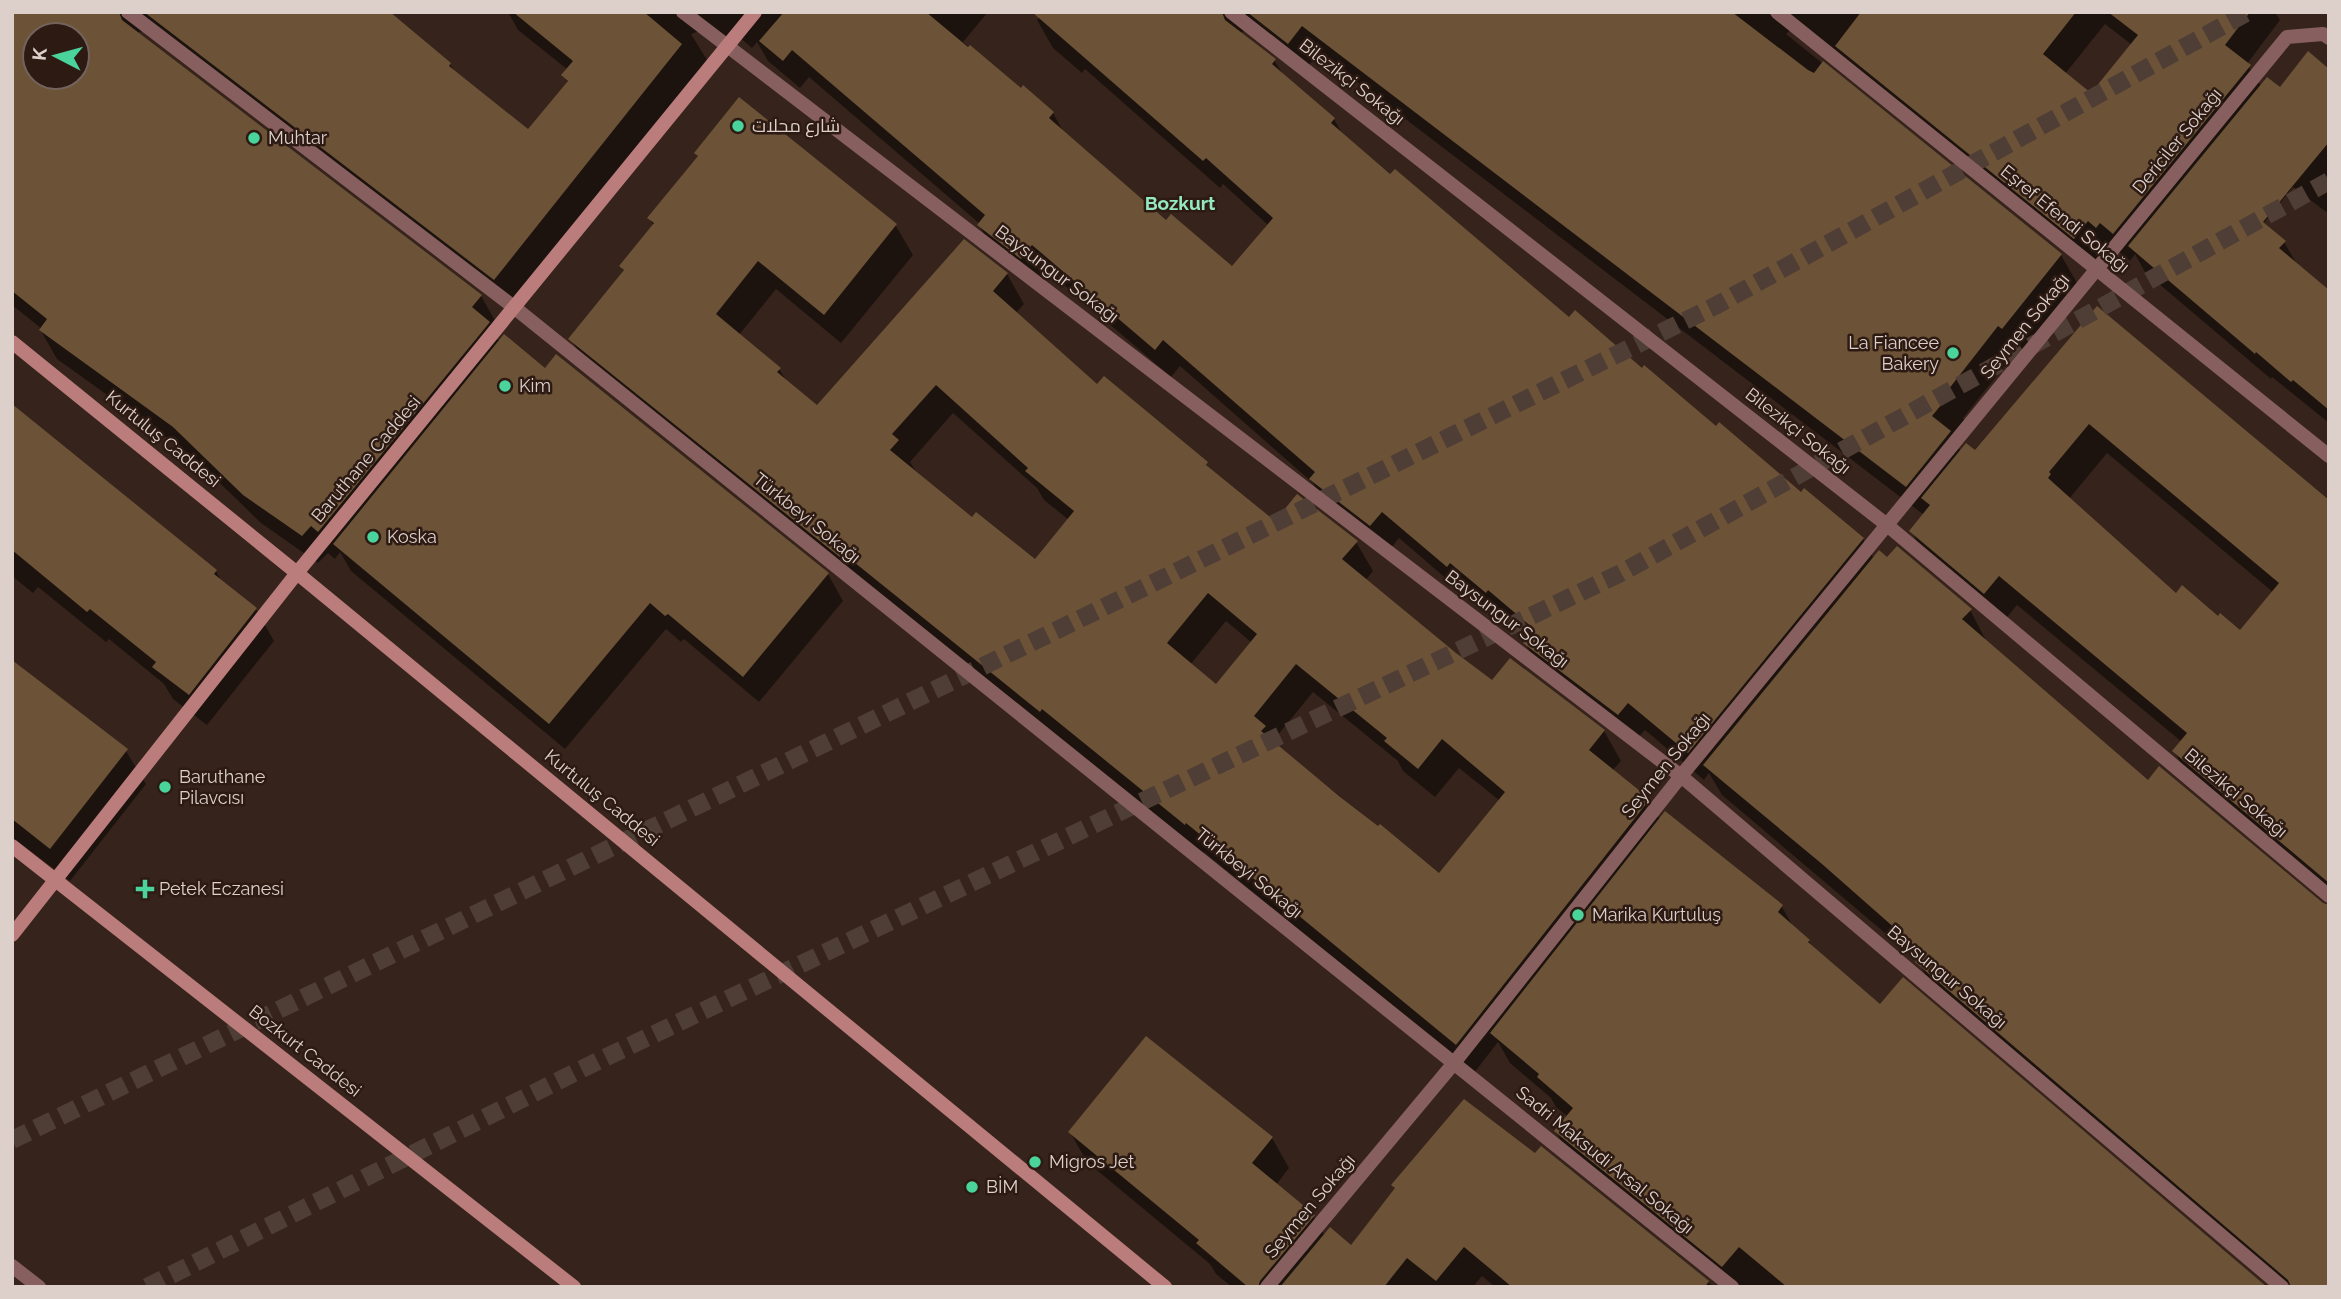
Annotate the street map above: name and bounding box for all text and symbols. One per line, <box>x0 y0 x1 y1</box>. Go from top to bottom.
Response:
north arrow <box>21 21 91 91</box>
street label: Bilezikçi Sokağı <box>1296 34 1409 129</box>
text: K <box>27 46 51 62</box>
street label: Dericiler Sokağı <box>2128 84 2226 198</box>
place label: شارع محلات <box>752 115 840 138</box>
marker: شارع محلات <box>730 118 746 134</box>
place label: Muhtar <box>268 127 328 148</box>
marker: Muhtar <box>246 130 262 146</box>
street label: Eşref Efendi Sokağı <box>1997 160 2134 277</box>
district label: Bozkurt <box>1145 192 1216 214</box>
street label: Baysungur Sokağı <box>991 220 1123 327</box>
street label: Seymen Sokağı <box>1976 269 2073 382</box>
place label: La Fiancee Bakery <box>1848 332 1939 374</box>
marker: La Fiancee Bakery <box>1945 345 1961 361</box>
place label: Kim <box>519 375 551 396</box>
marker: Kim <box>497 378 513 394</box>
street label: Bilezikçi Sokağı <box>1742 383 1855 478</box>
street label: Kurtuluş Caddesi <box>102 386 225 491</box>
street label: Baruthane Caddesi <box>307 391 425 526</box>
street label: Türkbeyi Sokağı <box>750 468 865 567</box>
place label: Koska <box>387 526 437 547</box>
marker: Koska <box>365 529 381 545</box>
street label: Baysungur Sokağı <box>1441 565 1573 672</box>
street label: Seymen Sokağı <box>1617 708 1714 821</box>
street label: Bilezikçi Sokağı <box>2181 744 2292 842</box>
street label: Kurtuluş Caddesi <box>541 745 664 850</box>
place label: Baruthane Pilavcısı <box>179 766 266 808</box>
marker: Baruthane Pilavcısı <box>157 779 173 795</box>
street label: Türkbeyi Sokağı <box>1192 823 1307 922</box>
place label: Petek Eczanesi <box>159 878 284 899</box>
marker: Petek Eczanesi <box>137 881 153 897</box>
place label: Marika Kurtuluş <box>1592 904 1721 925</box>
marker: Marika Kurtuluş <box>1570 907 1586 923</box>
street label: Baysungur Sokağı <box>1883 921 2011 1033</box>
street label: Bozkurt Caddesi <box>245 1000 365 1101</box>
street label: Sadri Maksudi Arsal Sokağı <box>1512 1082 1698 1238</box>
street label: Seymen Sokağı <box>1260 1149 1359 1262</box>
place label: Migros Jet <box>1049 1151 1134 1172</box>
marker: Migros Jet <box>1027 1154 1043 1170</box>
place label: BİM <box>986 1176 1018 1197</box>
marker: BİM <box>964 1179 980 1195</box>

